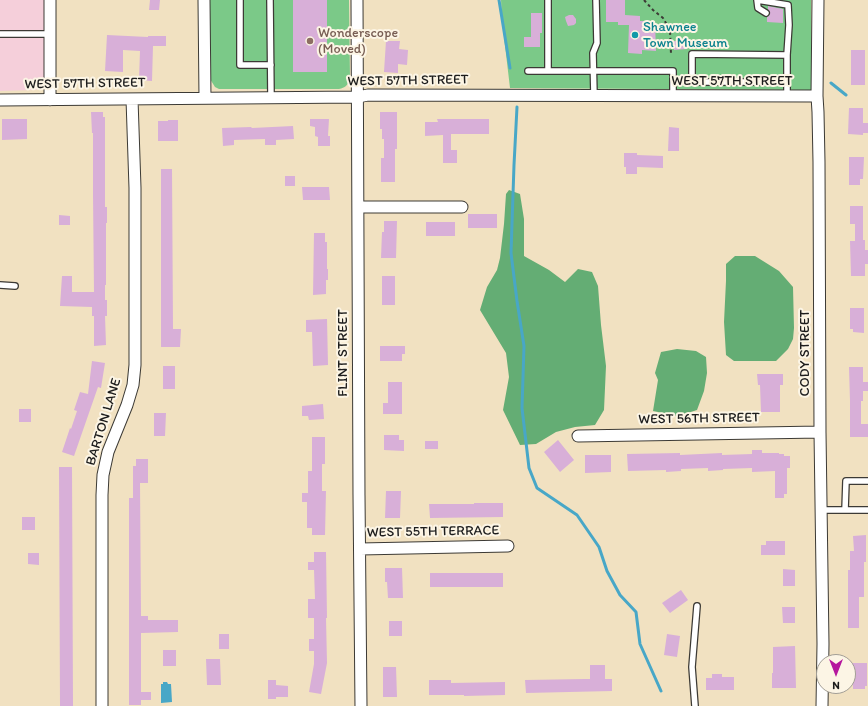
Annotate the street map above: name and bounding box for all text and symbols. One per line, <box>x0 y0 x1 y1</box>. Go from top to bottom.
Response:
place label: Shawnee Town Museum <box>643 19 727 52</box>
place label: Wonderscope (Moved) <box>318 25 398 58</box>
marker: Shawnee Town Museum <box>630 30 640 40</box>
marker: Wonderscope (Moved) <box>305 36 315 46</box>
street label: WEST 57TH STREET <box>347 72 469 90</box>
street label: WEST 57TH STREET <box>671 73 793 89</box>
street label: WEST 57TH STREET <box>24 75 146 93</box>
street label: FLINT STREET <box>335 309 351 397</box>
street label: CODY STREET <box>797 310 813 396</box>
street label: BARTON LANE <box>83 376 125 468</box>
street label: WEST 56TH STREET <box>638 410 760 428</box>
street label: WEST 55TH TERRACE <box>367 522 499 542</box>
north arrow <box>816 654 856 694</box>
text: N <box>832 679 840 692</box>

